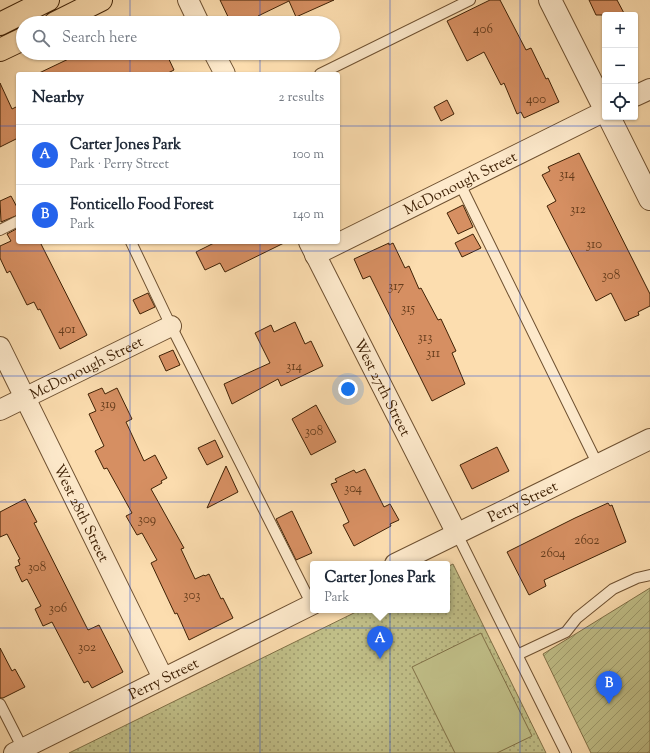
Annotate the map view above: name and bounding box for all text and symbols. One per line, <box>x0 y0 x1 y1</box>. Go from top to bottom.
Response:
map controls <box>602 12 638 120</box>
button: + <box>602 12 638 48</box>
search box <box>16 16 340 60</box>
house number: 406 <box>473 21 493 39</box>
icon: search <box>30 27 52 49</box>
text: Search here <box>62 28 137 49</box>
button: − <box>602 48 638 84</box>
button: locate <box>602 84 638 120</box>
text: Nearby <box>32 86 84 110</box>
text: 2 results <box>279 89 324 107</box>
house number: 400 <box>526 91 546 109</box>
text: Carter Jones Park <box>70 135 181 156</box>
text: A <box>40 146 50 164</box>
text: 100 m <box>292 146 324 164</box>
street label: McDonough Street <box>400 147 521 221</box>
text: Park · Perry Street <box>70 156 169 174</box>
house number: 314 <box>559 166 576 184</box>
text: Fonticello Food Forest <box>70 195 214 216</box>
house number: 312 <box>570 201 586 219</box>
text: B <box>41 206 49 224</box>
text: 140 m <box>293 206 324 224</box>
text: Park <box>70 216 95 234</box>
house number: 310 <box>586 236 602 254</box>
house number: 308 <box>602 267 620 285</box>
house number: 317 <box>388 278 405 296</box>
house number: 315 <box>401 300 416 318</box>
house number: 401 <box>58 321 76 339</box>
house number: 313 <box>418 329 432 347</box>
street label: McDonough Street <box>26 332 147 406</box>
street label: West 27th Street <box>348 336 415 441</box>
house number: 311 <box>426 345 441 363</box>
house number: 314 <box>286 358 303 376</box>
your location <box>338 379 358 399</box>
house number: 319 <box>100 396 116 414</box>
house number: 308 <box>305 423 323 441</box>
street label: West 28th Street <box>47 461 113 566</box>
street label: Perry Street <box>485 477 562 529</box>
house number: 304 <box>344 480 362 498</box>
house number: 309 <box>138 511 156 529</box>
house number: 2602 <box>574 532 600 550</box>
house number: 2604 <box>540 545 566 563</box>
house number: 308 <box>28 559 46 577</box>
popup <box>310 561 450 613</box>
text: Carter Jones Park <box>324 568 436 589</box>
house number: 303 <box>183 587 201 605</box>
text: Park <box>324 589 349 607</box>
house number: 306 <box>49 600 67 618</box>
pin: A <box>367 626 393 659</box>
house number: 302 <box>78 639 96 657</box>
street label: Perry Street <box>126 654 203 706</box>
pin: B <box>596 671 622 704</box>

